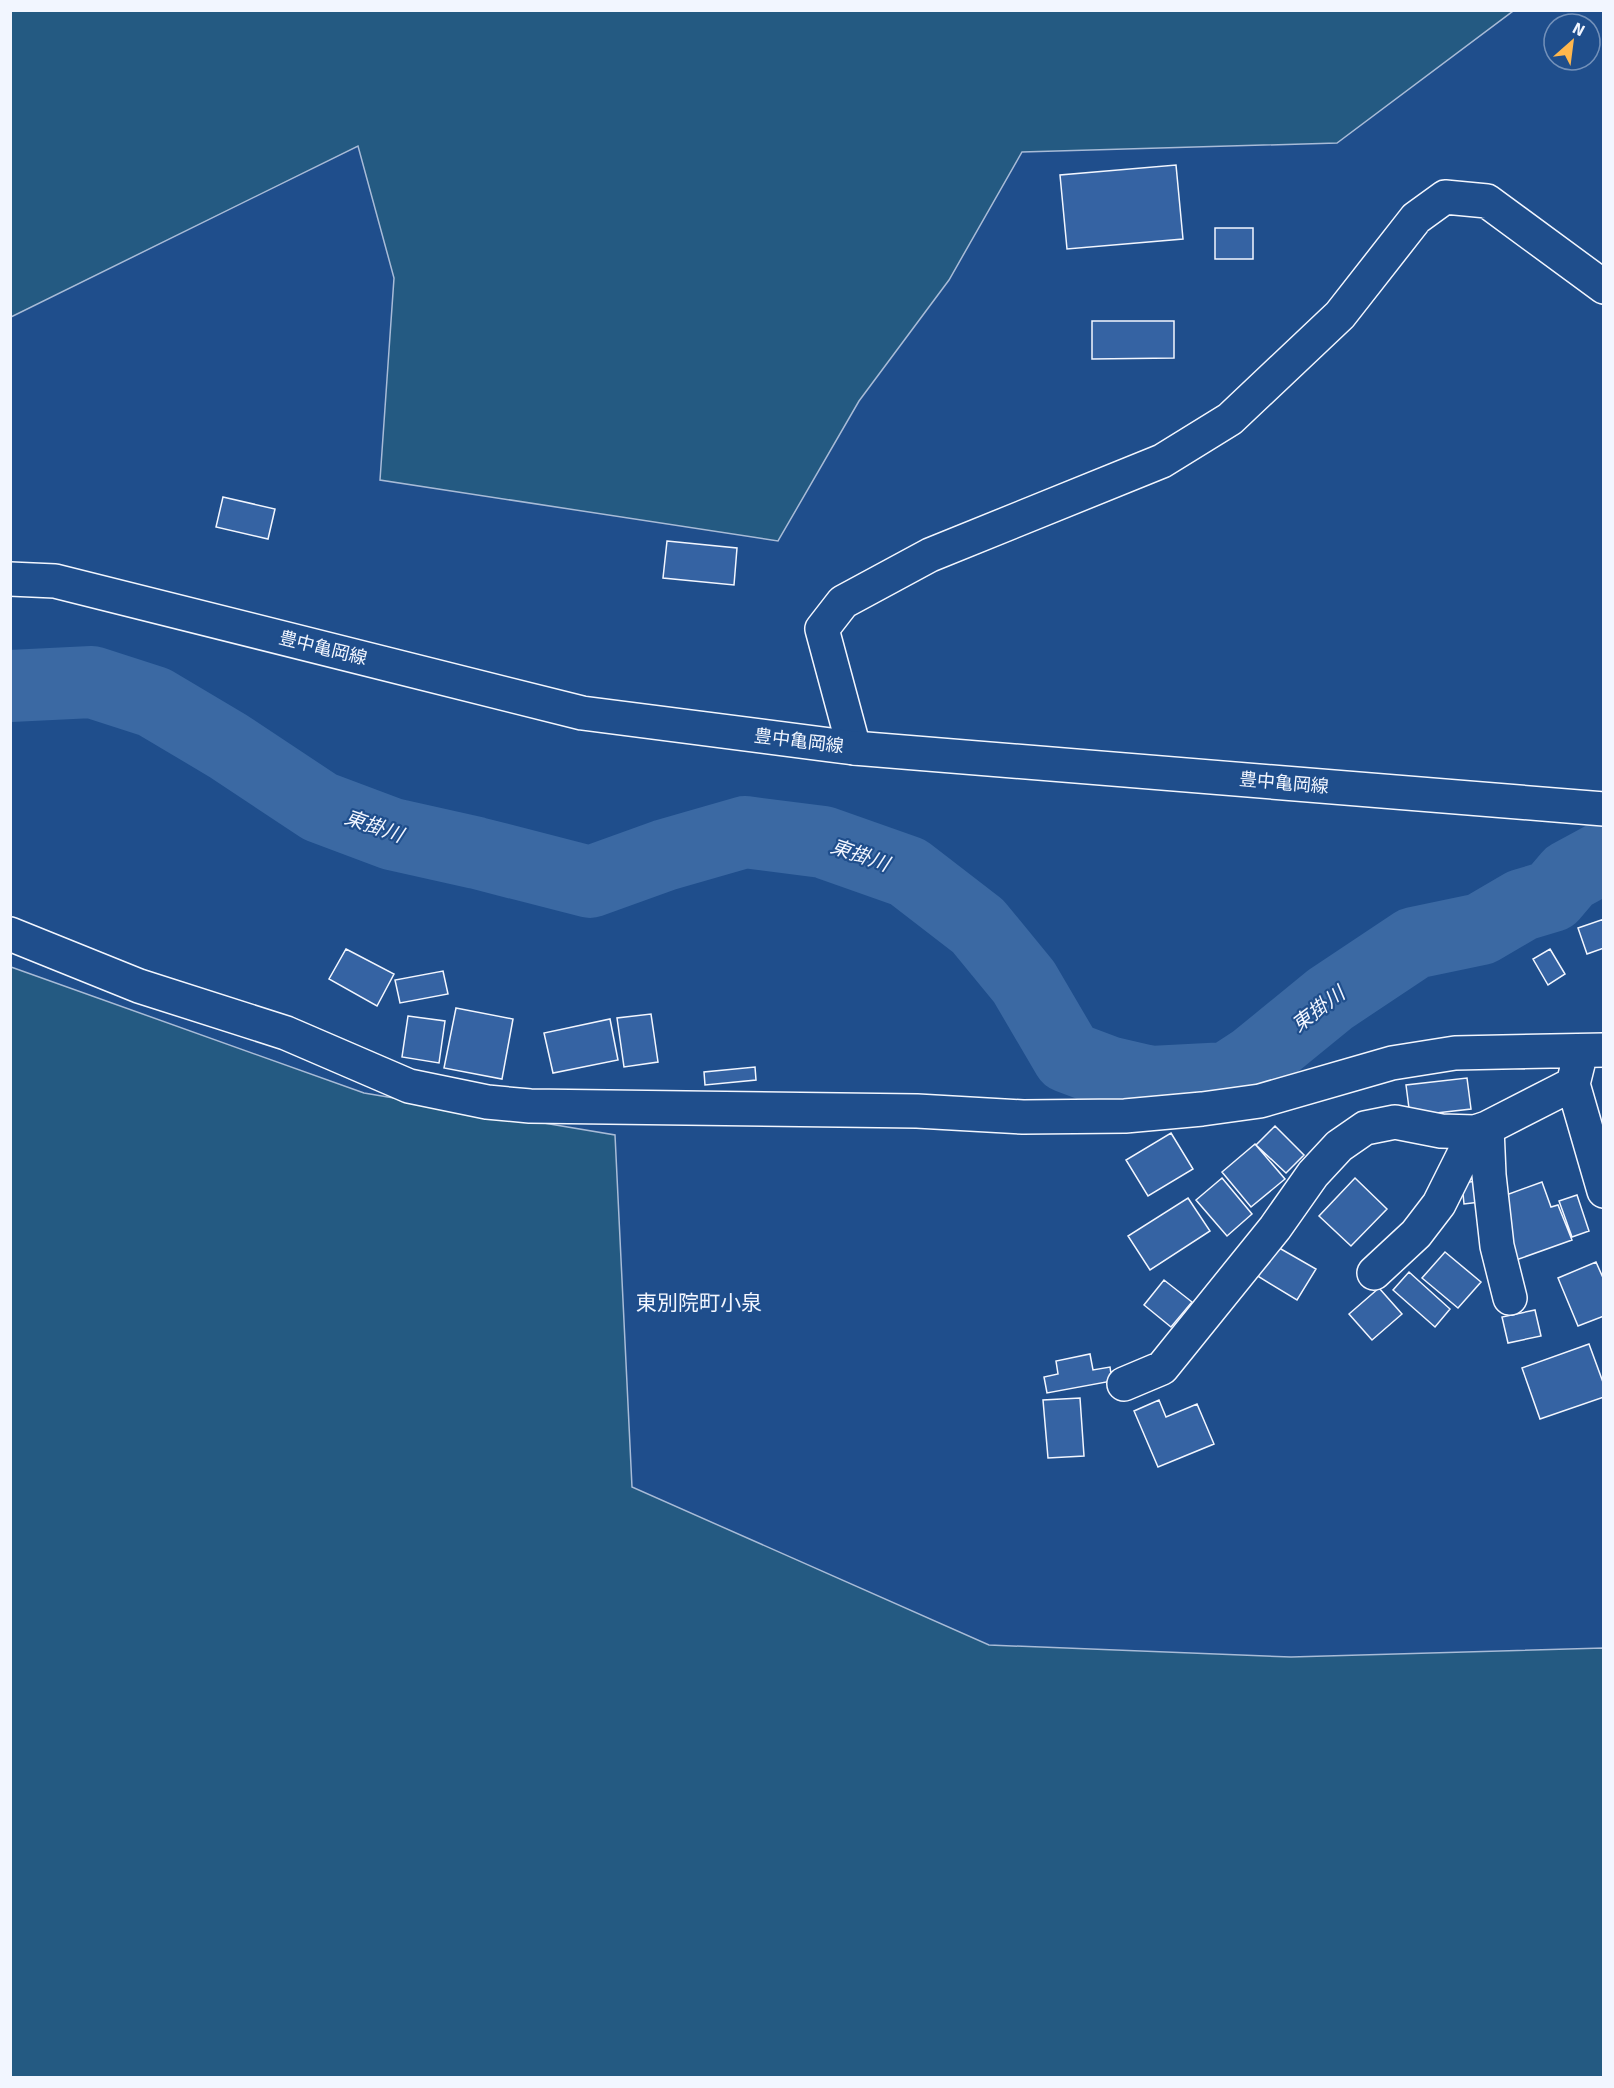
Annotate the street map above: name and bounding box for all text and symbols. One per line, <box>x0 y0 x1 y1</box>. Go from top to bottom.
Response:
north arrow <box>1542 12 1602 72</box>
text: N <box>1569 18 1588 41</box>
street label: 豊中亀岡線 <box>277 626 369 670</box>
street label: 豊中亀岡線 <box>753 725 845 757</box>
street label: 豊中亀岡線 <box>1238 768 1330 798</box>
water label: 東掛川 <box>341 805 408 849</box>
water label: 東掛川 <box>827 834 894 878</box>
water label: 東掛川 <box>1287 980 1351 1037</box>
district label: 東別院町小泉 <box>636 1290 762 1316</box>

